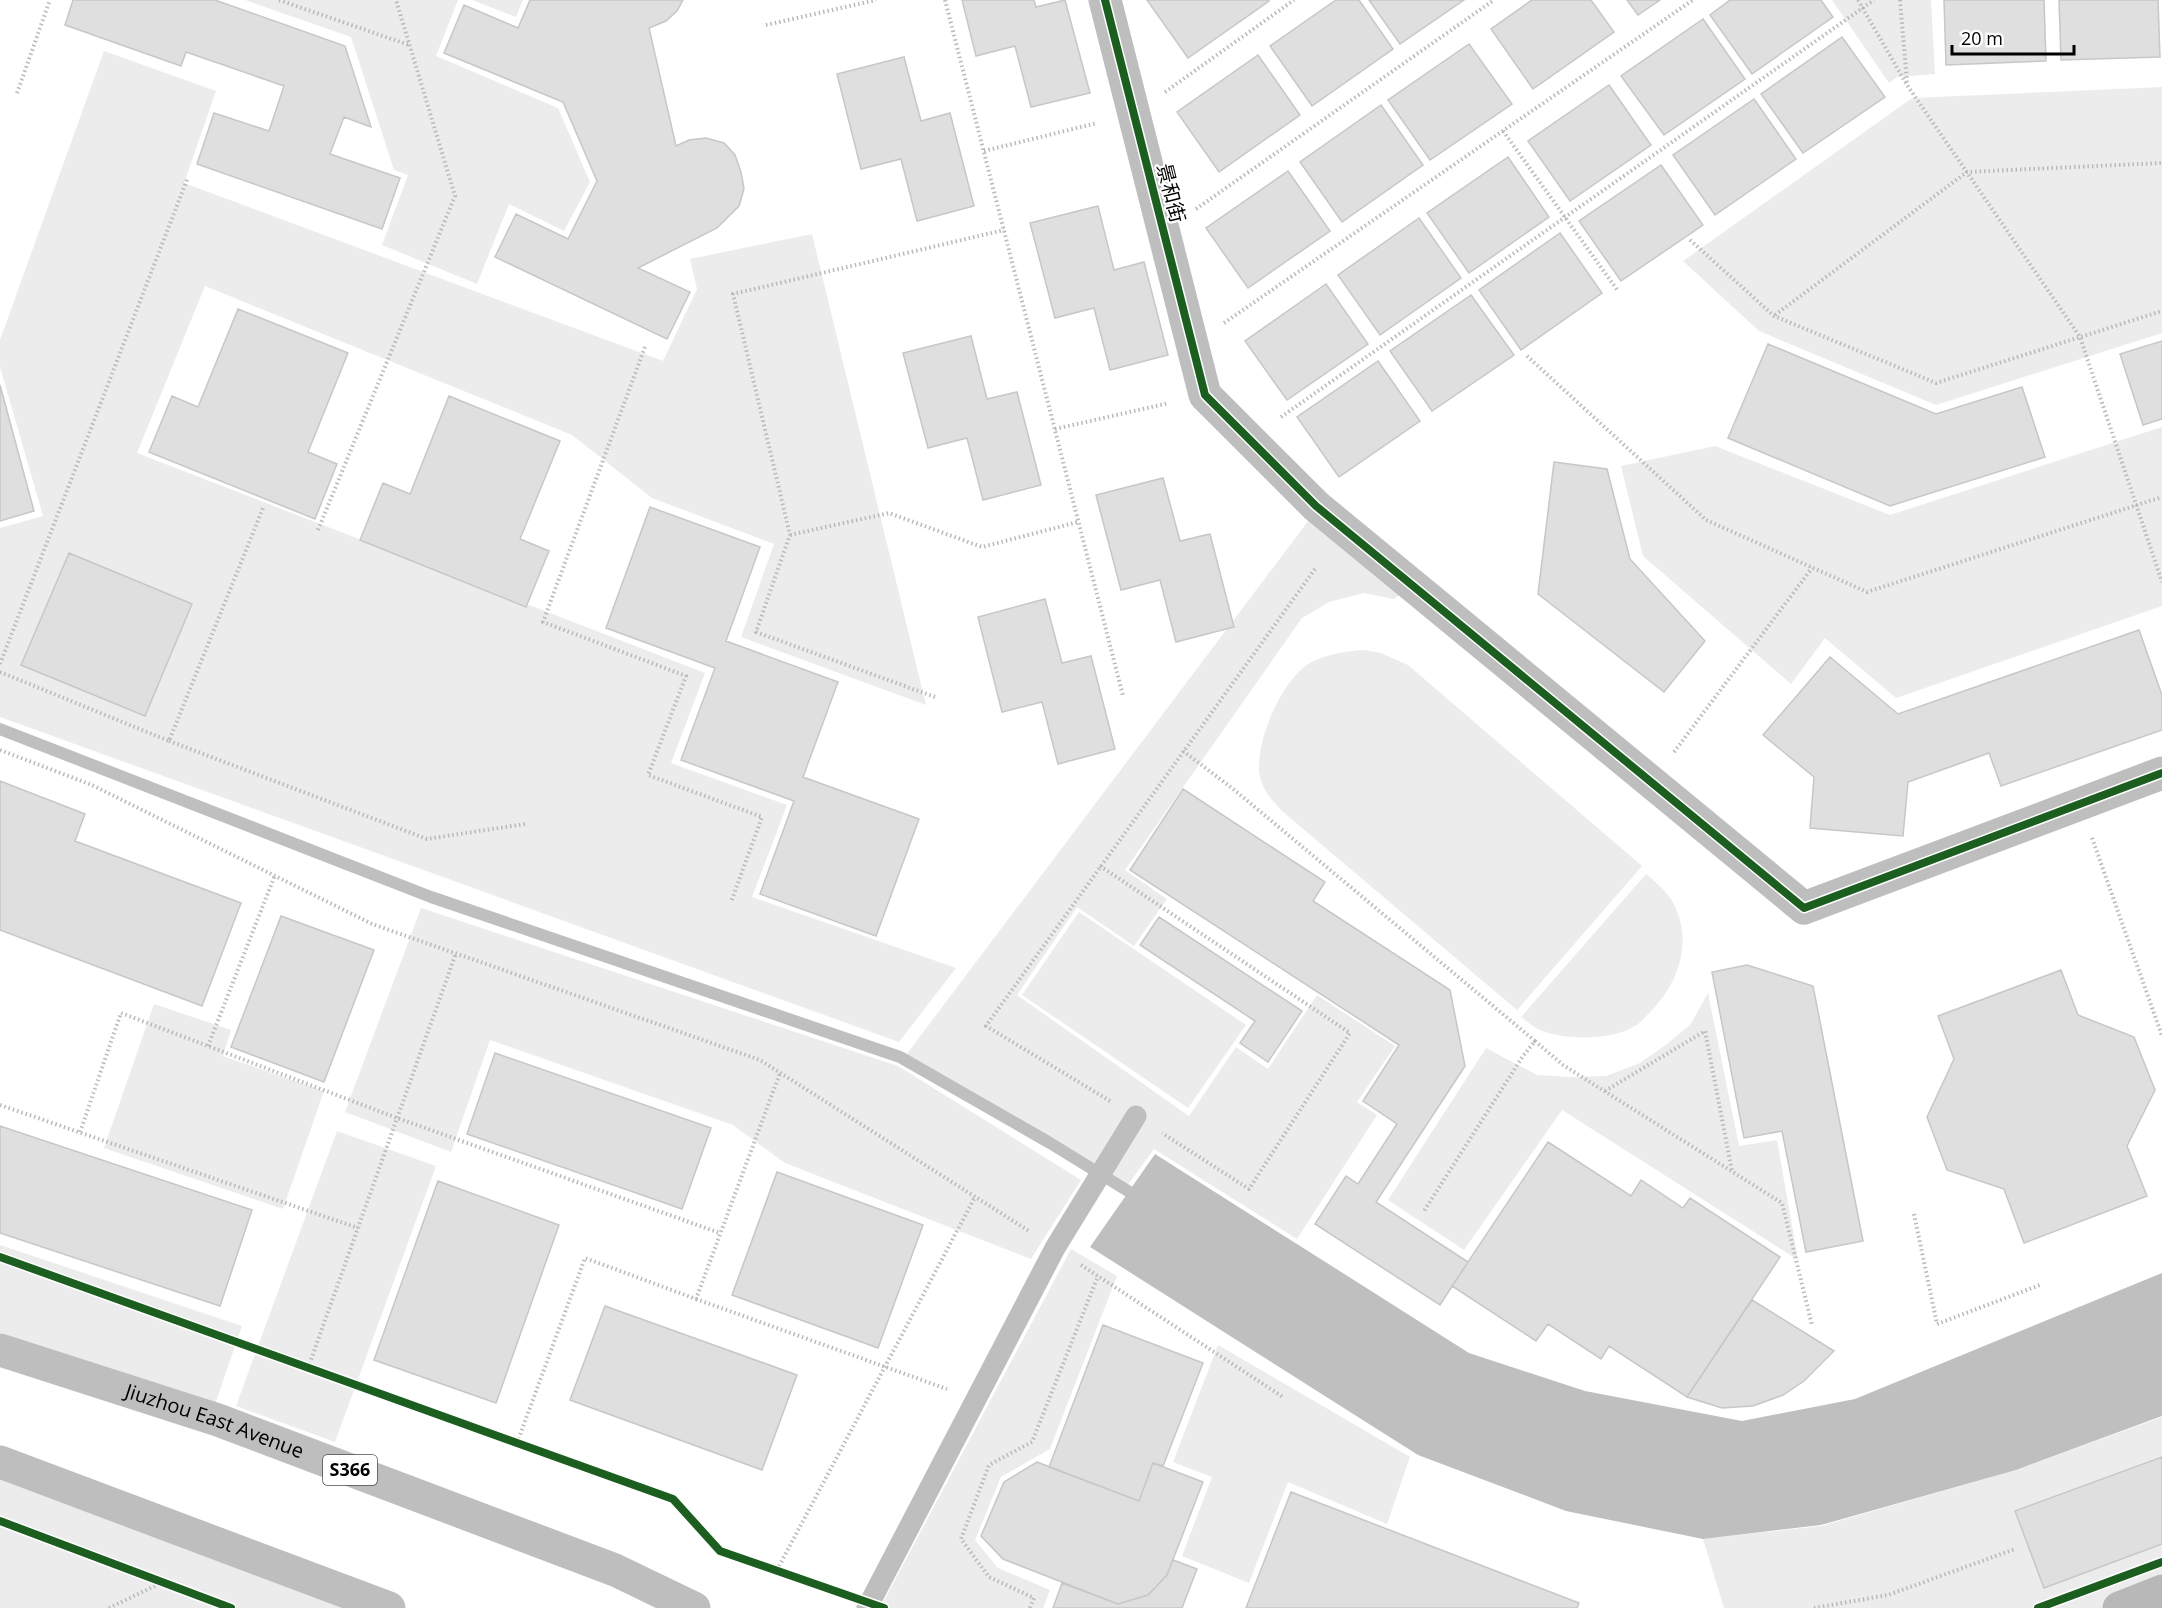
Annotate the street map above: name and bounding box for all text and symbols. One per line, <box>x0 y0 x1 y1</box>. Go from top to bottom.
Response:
scale bar <box>1952 18 2074 56</box>
text: 20 m <box>1961 26 2003 50</box>
street label: 景和街 <box>1151 161 1192 225</box>
street label: Jiuzhou East Avenue <box>120 1376 308 1464</box>
road number: S366 <box>323 1455 377 1485</box>

